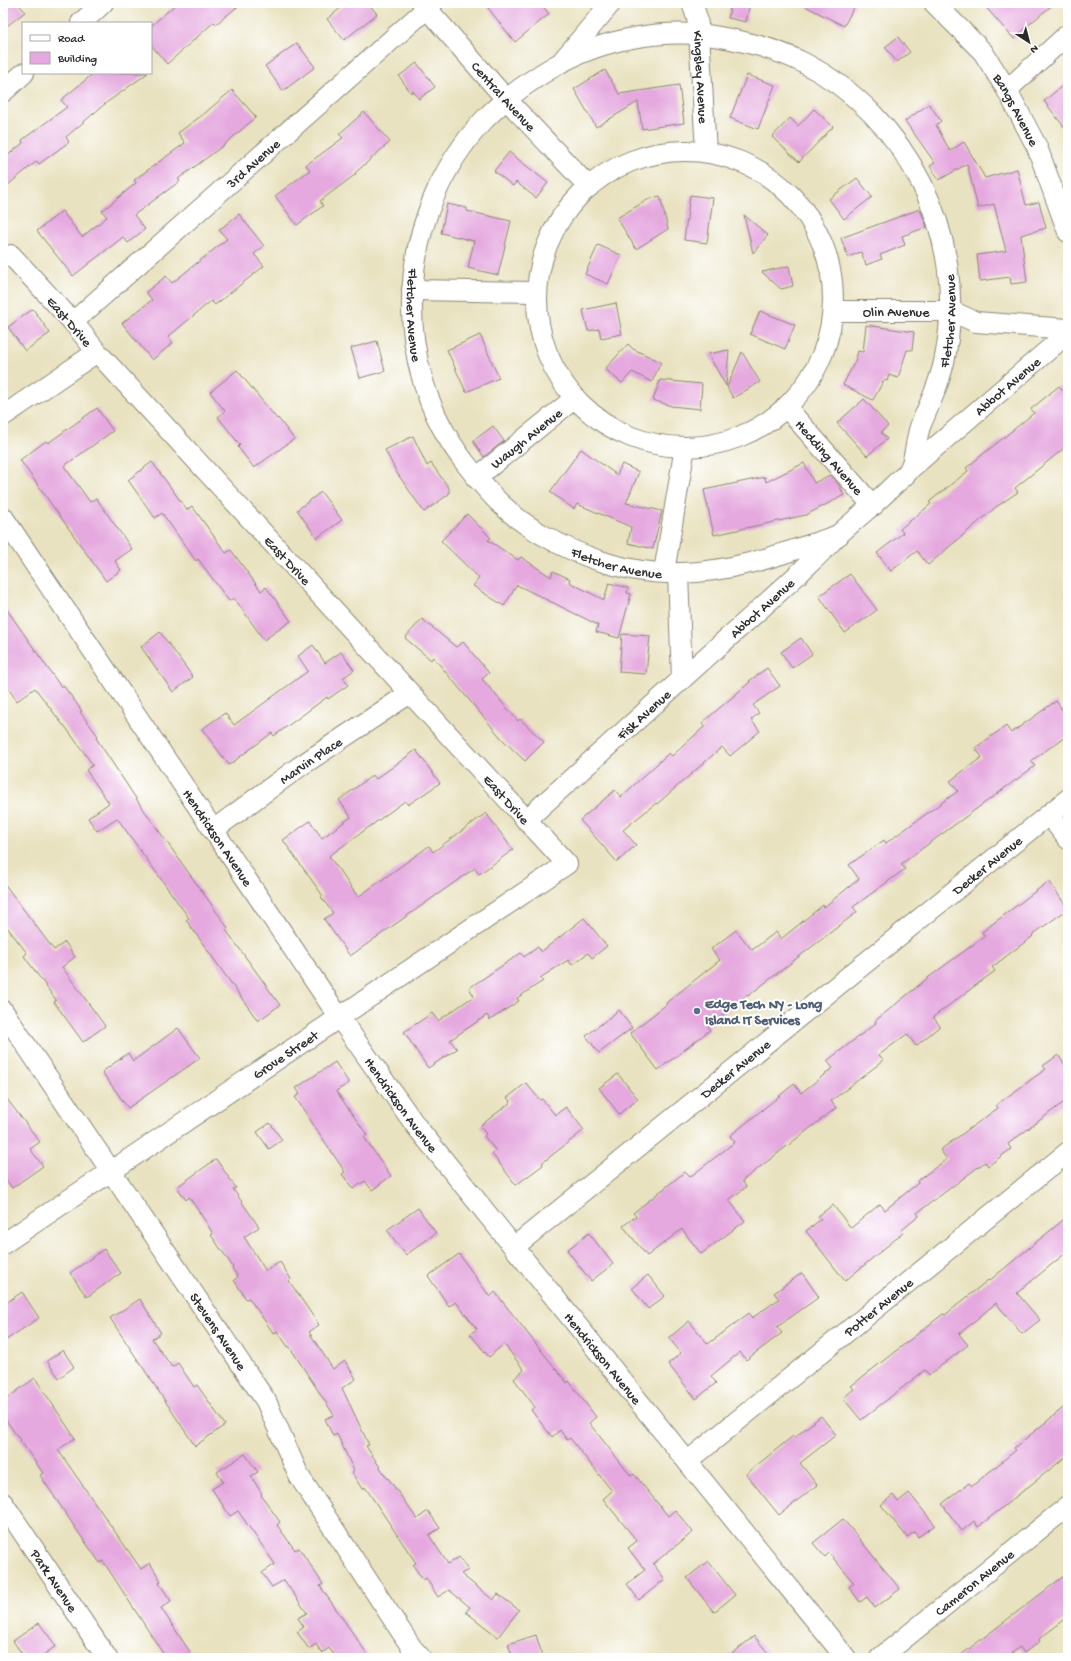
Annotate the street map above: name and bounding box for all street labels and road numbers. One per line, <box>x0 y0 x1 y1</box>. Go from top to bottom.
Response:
street label: Kingsley Avenue <box>688 30 710 125</box>
street label: Central Avenue <box>466 59 539 137</box>
street label: Bangs Avenue <box>987 70 1041 151</box>
street label: 3rd Avenue <box>223 136 285 194</box>
street label: Fletcher Avenue <box>401 266 424 364</box>
street label: Fletcher Avenue <box>937 273 961 371</box>
street label: East Drive <box>42 294 95 352</box>
street label: Olin Avenue <box>863 305 930 322</box>
street label: Abbot Avenue <box>972 354 1046 420</box>
street label: Waugh Avenue <box>488 405 567 474</box>
street label: Hedding Avenue <box>790 417 866 500</box>
street label: East Drive <box>259 534 314 590</box>
street label: Fletcher Avenue <box>567 544 663 584</box>
street label: Abbot Avenue <box>727 575 800 643</box>
street label: Fisk Avenue <box>614 687 676 745</box>
street label: Marvin Place <box>277 734 347 789</box>
street label: East Drive <box>478 772 532 830</box>
street label: Hendrickson Avenue <box>177 787 255 891</box>
street label: Decker Avenue <box>949 833 1027 901</box>
street label: Grove Street <box>250 1027 323 1084</box>
street label: Decker Avenue <box>697 1037 775 1104</box>
street label: Hendrickson Avenue <box>359 1055 441 1158</box>
street label: Potter Avenue <box>841 1275 918 1342</box>
street label: Stevens Avenue <box>184 1290 249 1375</box>
street label: Hendrickson Avenue <box>559 1310 644 1410</box>
street label: Park Avenue <box>25 1546 80 1617</box>
street label: Cameron Avenue <box>933 1546 1019 1621</box>

